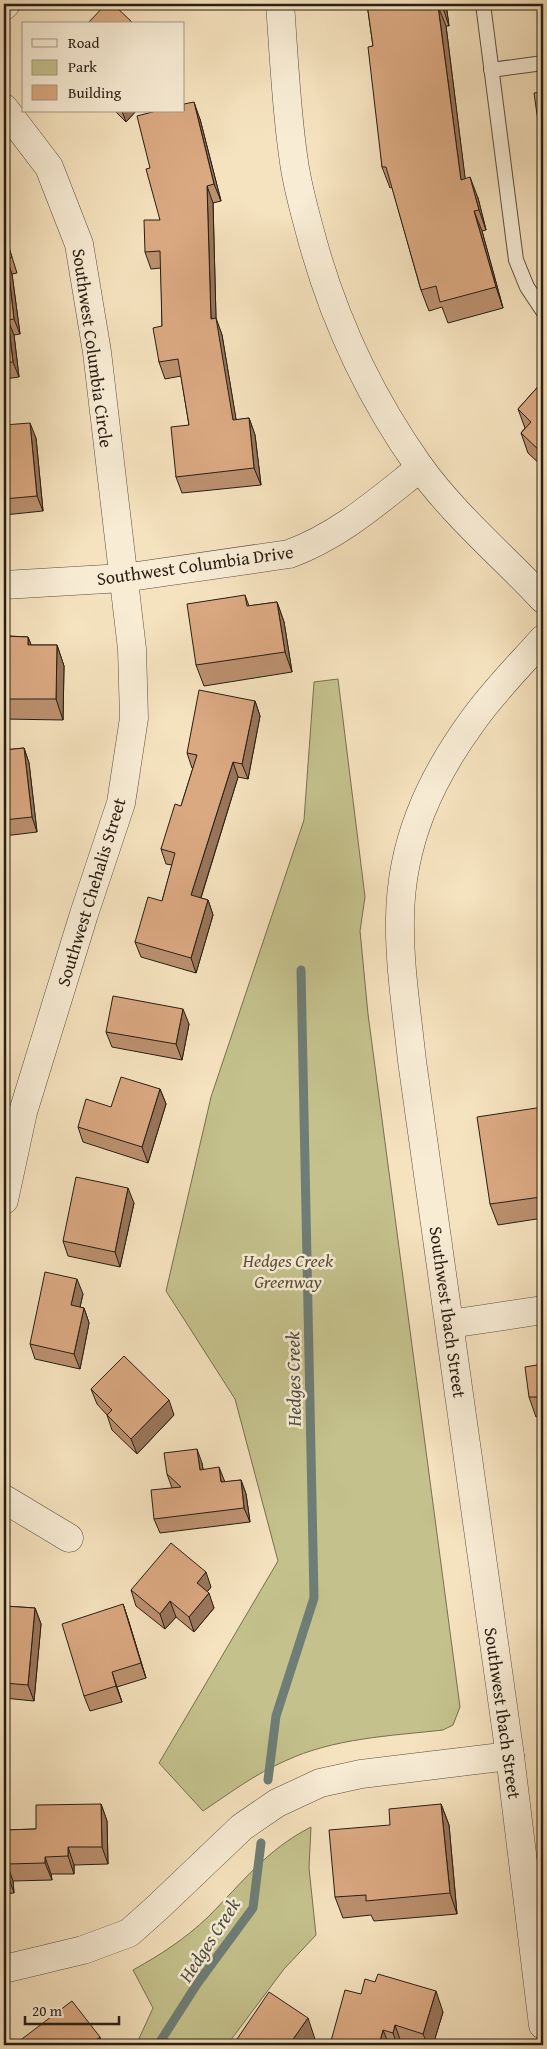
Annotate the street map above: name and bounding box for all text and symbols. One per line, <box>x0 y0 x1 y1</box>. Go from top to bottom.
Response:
legend <box>22 22 185 112</box>
text: Road <box>68 32 99 53</box>
text: Park <box>68 56 97 77</box>
text: Building <box>68 82 122 103</box>
street label: Southwest Columbia Circle <box>66 247 120 449</box>
street label: Southwest Columbia Drive <box>95 538 295 592</box>
street label: Southwest Chehalis Street <box>49 794 133 990</box>
street label: Southwest Ibach Street <box>423 1224 474 1400</box>
park label: Hedges Creek Greenway <box>242 1247 334 1295</box>
water label: Hedges Creek <box>278 1331 308 1428</box>
street label: Southwest Ibach Street <box>478 1625 529 1801</box>
water label: Hedges Creek <box>171 1892 247 1988</box>
scale bar <box>25 1994 119 2026</box>
text: 20 m <box>32 2000 63 2021</box>

